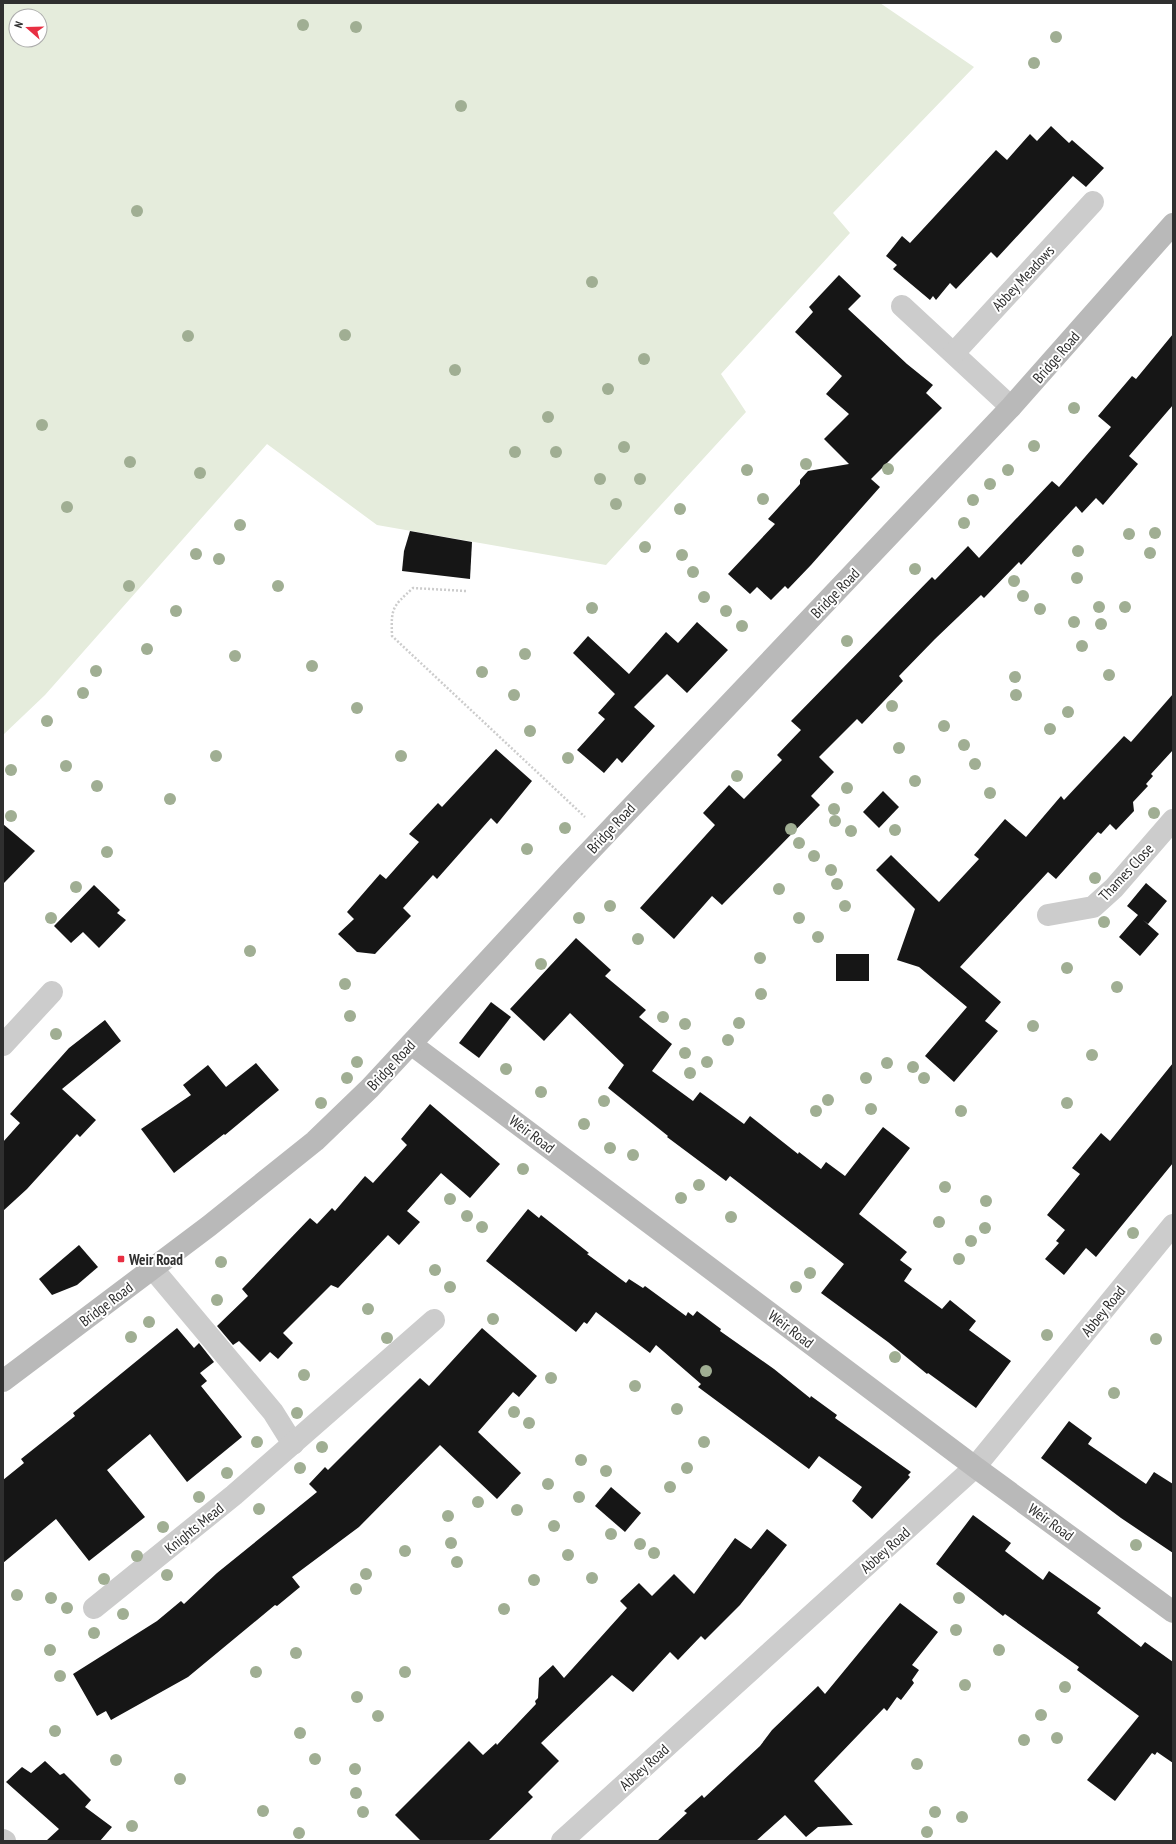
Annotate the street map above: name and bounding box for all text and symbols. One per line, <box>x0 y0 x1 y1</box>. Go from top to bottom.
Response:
north arrow <box>8 8 48 48</box>
text: N <box>11 19 26 30</box>
street label: Abbey Meadows <box>988 241 1058 315</box>
street label: Bridge Road <box>1028 327 1084 387</box>
street label: Bridge Road <box>807 564 863 622</box>
street label: Bridge Road <box>583 799 639 857</box>
street label: Thames Close <box>1095 839 1157 905</box>
street label: Bridge Road <box>363 1036 419 1094</box>
street label: Weir Road <box>506 1111 558 1157</box>
place label: Weir Road <box>128 1250 183 1269</box>
marker: Weir Road <box>116 1254 126 1264</box>
street label: Bridge Road <box>75 1278 137 1330</box>
street label: Abbey Road <box>1077 1282 1129 1340</box>
street label: Weir Road <box>765 1306 817 1352</box>
street label: Knights Mead <box>161 1498 227 1558</box>
street label: Weir Road <box>1024 1499 1078 1545</box>
street label: Abbey Road <box>856 1523 914 1577</box>
street label: Abbey Road <box>615 1740 673 1794</box>

